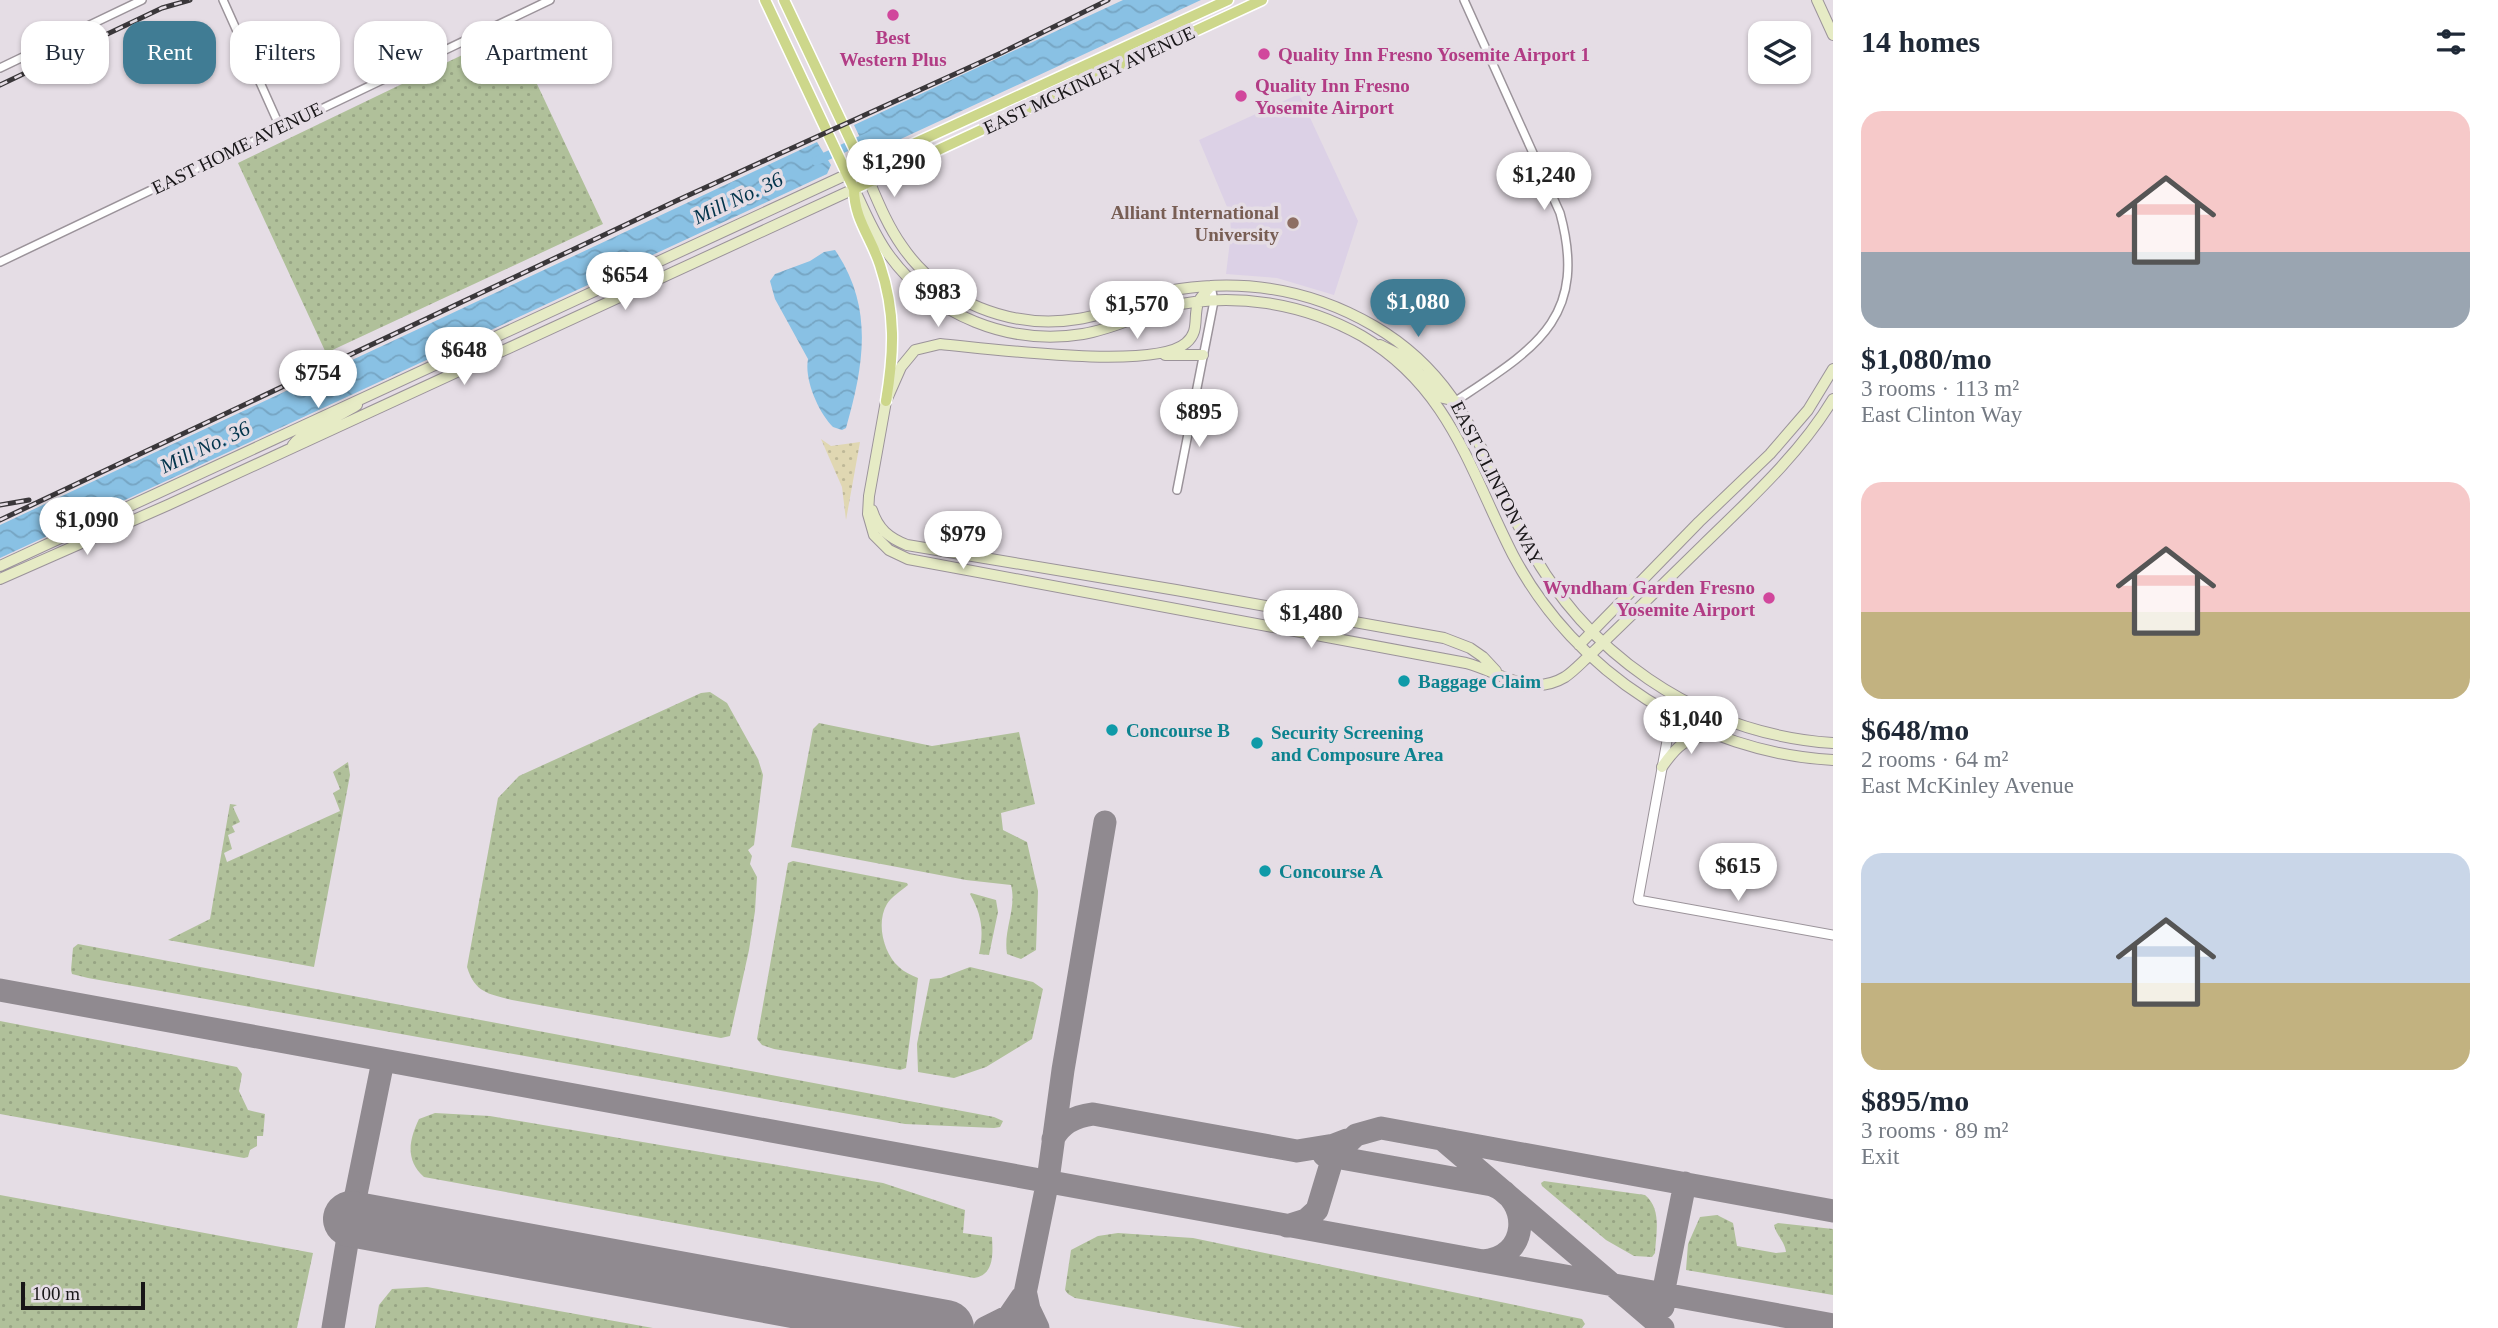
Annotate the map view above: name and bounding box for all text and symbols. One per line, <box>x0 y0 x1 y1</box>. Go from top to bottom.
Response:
marker: Best Western Plus <box>885 7 901 23</box>
chip: Buy <box>21 21 109 84</box>
chip: Rent <box>123 21 216 84</box>
chip: Filters <box>230 21 340 84</box>
chip: New <box>354 21 447 84</box>
chip: Apartment <box>461 21 612 84</box>
map controls <box>1748 21 1811 84</box>
button: layers <box>1748 21 1811 84</box>
street label: EAST MCKINLEY AVENUE <box>980 22 1198 138</box>
icon: filters <box>2432 23 2470 61</box>
text: 14 homes <box>1861 25 1980 58</box>
place label: Best Western Plus <box>839 27 947 70</box>
place label: Quality Inn Fresno Yosemite Airport 1 <box>1278 44 1590 65</box>
marker: Quality Inn Fresno Yosemite Airport 1 <box>1256 46 1272 62</box>
place label: Quality Inn Fresno Yosemite Airport <box>1255 75 1410 118</box>
marker: Quality Inn Fresno Yosemite Airport <box>1233 88 1249 104</box>
street label: EAST HOME AVENUE <box>148 98 326 198</box>
pin: $1,290 <box>837 140 951 199</box>
text: $1,290 <box>862 149 926 174</box>
pin: $1,240 <box>1487 152 1601 212</box>
icon: home <box>2103 157 2229 283</box>
text: $1,240 <box>1512 162 1576 187</box>
water label: Mill No. 36 <box>688 167 787 230</box>
place label: Alliant International University <box>1111 202 1279 245</box>
marker: Alliant International University <box>1285 215 1301 231</box>
pin: $654 <box>584 252 666 312</box>
text: $654 <box>602 262 648 287</box>
pin: $983 <box>897 270 979 329</box>
text: $983 <box>915 279 961 304</box>
pin: $1,080 <box>1361 280 1475 339</box>
pin: $1,570 <box>1080 282 1194 341</box>
text: $1,080 <box>1386 289 1450 314</box>
text: $1,570 <box>1105 291 1169 316</box>
pin: $648 <box>423 328 505 387</box>
text: $648 <box>441 337 487 362</box>
text: $1,080/mo <box>1861 342 1992 375</box>
pin: $754 <box>277 350 359 410</box>
text: $754 <box>295 360 341 385</box>
text: 3 rooms · 113 m² <box>1861 376 2019 401</box>
pin: $895 <box>1158 390 1240 449</box>
street label: EAST CLINTON WAY <box>1447 398 1548 569</box>
text: $895 <box>1176 399 1222 424</box>
text: East Clinton Way <box>1861 402 2022 427</box>
water label: Mill No. 36 <box>155 416 254 479</box>
pin: $1,090 <box>30 498 144 557</box>
text: $1,090 <box>55 507 119 532</box>
pin: $979 <box>922 512 1004 571</box>
text: $979 <box>940 521 986 546</box>
icon: home <box>2103 528 2229 654</box>
place label: Wyndham Garden Fresno Yosemite Airport <box>1543 577 1756 620</box>
pin: $1,480 <box>1254 590 1368 650</box>
marker: Wyndham Garden Fresno Yosemite Airport <box>1761 590 1777 606</box>
text: $1,480 <box>1279 600 1343 625</box>
place label: Baggage Claim <box>1418 671 1541 692</box>
marker: Baggage Claim <box>1396 673 1412 689</box>
pin: $1,040 <box>1634 696 1748 756</box>
text: $1,040 <box>1659 706 1723 731</box>
text: $648/mo <box>1861 713 1969 746</box>
place label: Concourse B <box>1126 720 1230 741</box>
marker: Concourse B <box>1104 722 1120 738</box>
place label: Security Screening and Composure Area <box>1271 722 1444 765</box>
marker: Security Screening and Composure Area <box>1249 735 1265 751</box>
text: 2 rooms · 64 m² <box>1861 747 2008 772</box>
text: East McKinley Avenue <box>1861 773 2074 798</box>
pin: $615 <box>1697 844 1779 903</box>
text: $615 <box>1715 853 1761 878</box>
place label: Concourse A <box>1279 861 1383 882</box>
marker: Concourse A <box>1257 863 1273 879</box>
icon: home <box>2103 899 2229 1025</box>
text: $895/mo <box>1861 1084 1969 1117</box>
text: 3 rooms · 89 m² <box>1861 1118 2008 1143</box>
text: Exit <box>1861 1144 1899 1169</box>
scale bar <box>21 1279 145 1311</box>
text: 100 m <box>32 1283 80 1304</box>

